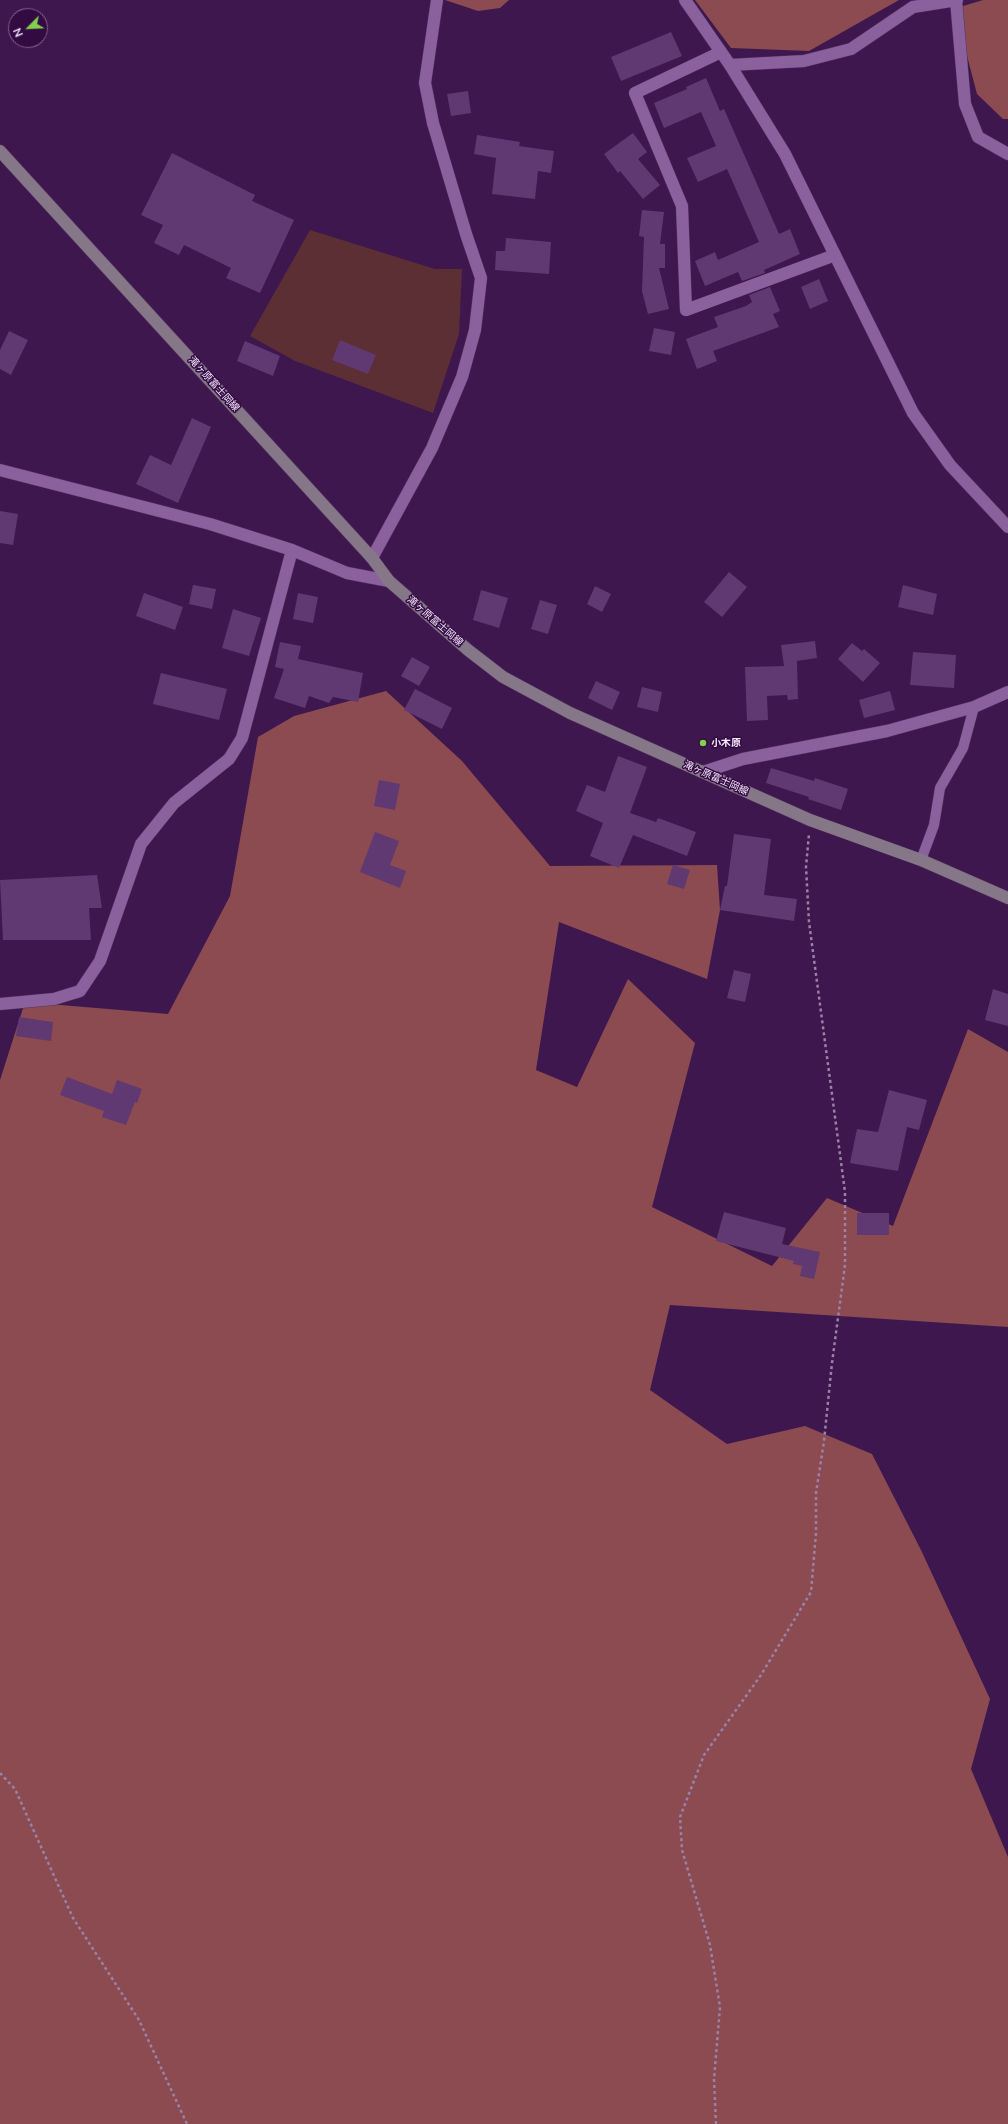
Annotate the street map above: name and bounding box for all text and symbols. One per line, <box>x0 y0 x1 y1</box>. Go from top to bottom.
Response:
north arrow <box>8 8 48 48</box>
text: N <box>10 26 26 39</box>
street label: 滝ヶ原富士岡線 <box>186 354 242 414</box>
street label: 滝ヶ原富士岡線 <box>405 594 465 648</box>
place label: 小木原 <box>711 737 741 749</box>
marker: 小木原 <box>698 738 708 748</box>
street label: 滝ヶ原富士岡線 <box>682 758 750 798</box>

